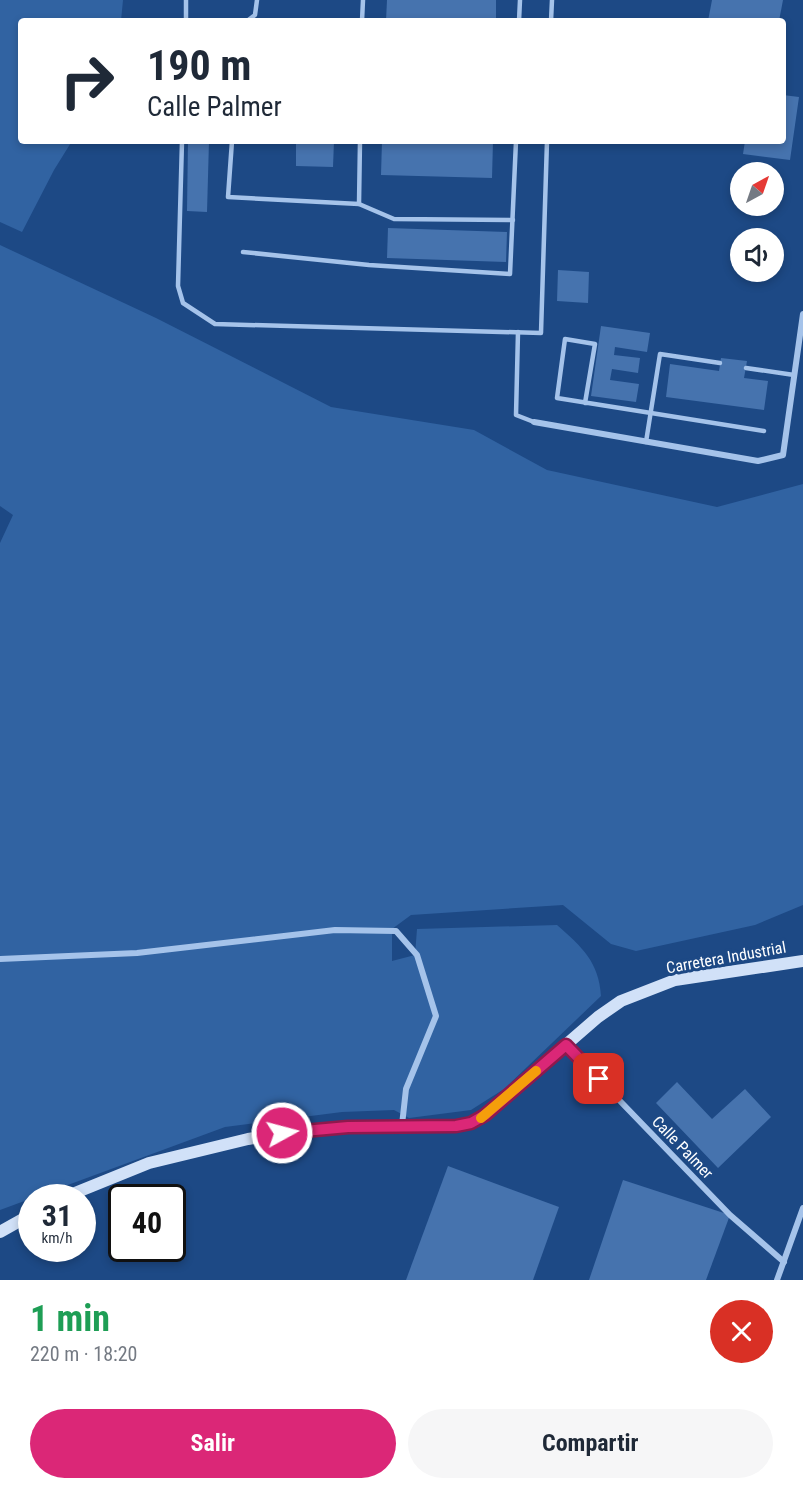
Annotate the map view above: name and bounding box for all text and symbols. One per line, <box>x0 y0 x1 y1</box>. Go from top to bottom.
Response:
text: 190 m <box>147 41 252 90</box>
icon: right <box>48 42 126 120</box>
text: Calle Palmer <box>147 91 282 123</box>
north arrow <box>730 162 784 216</box>
map controls <box>730 162 784 282</box>
button: sound <box>730 228 784 282</box>
street label: Carretera Industrial <box>665 938 787 977</box>
pin <box>573 1053 624 1104</box>
icon: arrive <box>582 1062 615 1095</box>
position arrow <box>250 1101 314 1165</box>
street label: Calle Palmer <box>648 1112 717 1183</box>
speed limit sign: 40 <box>108 1184 186 1262</box>
text: 31 <box>42 1198 72 1233</box>
text: km/h <box>42 1229 72 1247</box>
text: 1 min <box>30 1298 110 1340</box>
button: close <box>710 1300 773 1363</box>
text: 220 m · 18:20 <box>30 1342 137 1366</box>
button: Salir <box>30 1409 396 1478</box>
button: Compartir <box>408 1409 773 1478</box>

